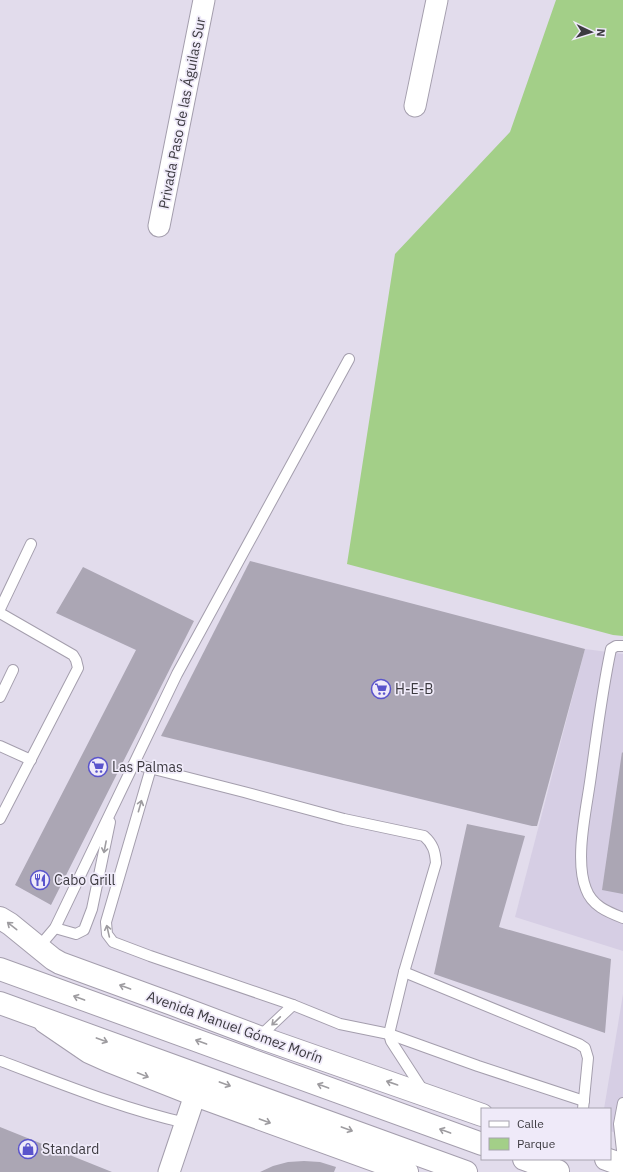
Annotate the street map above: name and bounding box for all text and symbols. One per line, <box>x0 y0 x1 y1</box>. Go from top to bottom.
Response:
north arrow <box>571 12 611 52</box>
street label: Privada Paso de las Águilas Sur <box>154 15 209 210</box>
text: N <box>594 28 608 37</box>
supermarket icon: H-E-B <box>370 678 392 700</box>
place label: H-E-B <box>395 680 433 698</box>
supermarket icon: Las Palmas <box>87 756 109 778</box>
place label: Las Palmas <box>112 758 183 776</box>
one-way arrow <box>137 800 144 813</box>
one-way arrow <box>101 840 109 853</box>
restaurant icon: Cabo Grill <box>29 869 51 891</box>
place label: Cabo Grill <box>54 871 116 889</box>
one-way arrow <box>7 922 18 931</box>
one-way arrow <box>103 924 111 937</box>
one-way arrow <box>120 982 132 990</box>
street label: Avenida Manuel Gómez Morín <box>145 987 325 1067</box>
one-way arrow <box>72 994 85 1001</box>
one-way arrow <box>271 1016 281 1026</box>
one-way arrow <box>96 1037 109 1044</box>
one-way arrow <box>194 1038 207 1045</box>
one-way arrow <box>137 1071 149 1079</box>
one-way arrow <box>387 1079 399 1087</box>
one-way arrow <box>218 1081 230 1089</box>
one-way arrow <box>317 1082 329 1090</box>
legend <box>481 1108 611 1160</box>
text: Calle <box>517 1116 544 1131</box>
one-way arrow <box>259 1117 271 1125</box>
one-way arrow <box>340 1125 352 1133</box>
one-way arrow <box>440 1126 452 1134</box>
text: Parque <box>517 1136 556 1151</box>
shop icon: Standard <box>17 1138 39 1160</box>
place label: Standard <box>42 1140 99 1158</box>

